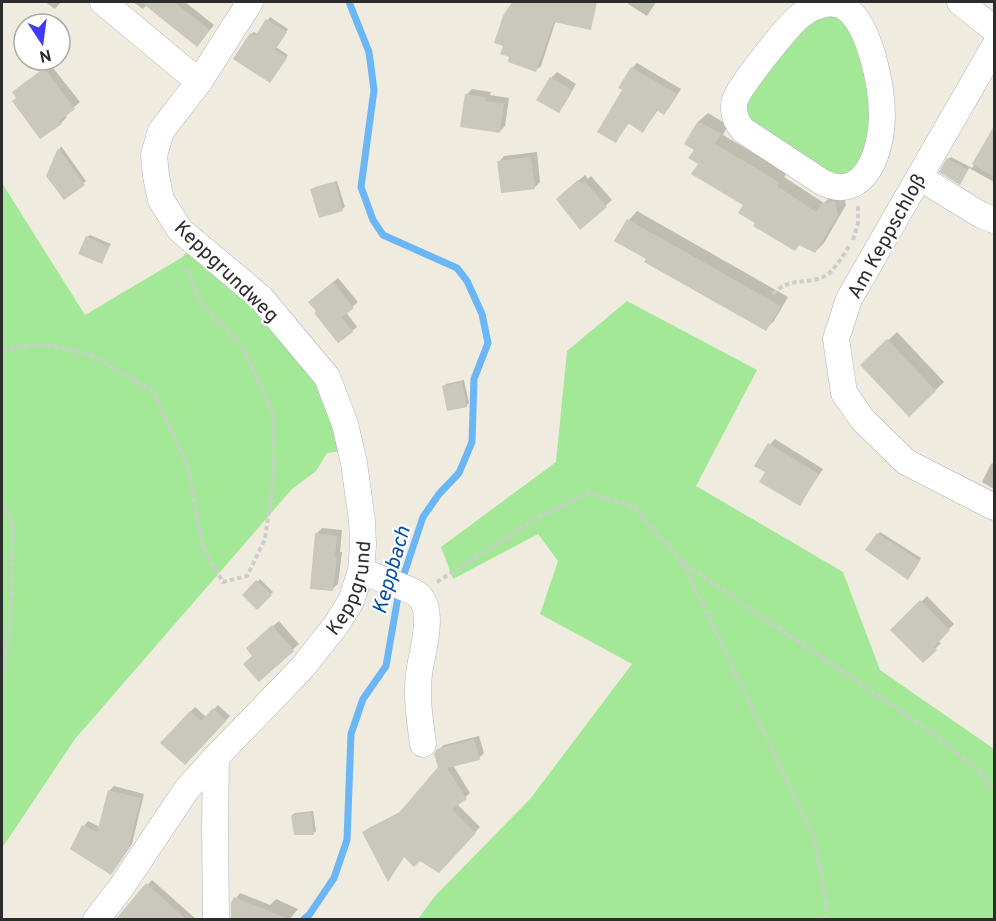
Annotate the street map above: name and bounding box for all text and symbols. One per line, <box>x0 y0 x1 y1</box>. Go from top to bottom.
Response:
north arrow <box>12 12 72 72</box>
text: N <box>37 44 53 66</box>
street label: Am Keppschloß <box>843 170 933 304</box>
street label: Keppgrundweg <box>168 216 284 329</box>
water label: Keppbach <box>367 523 418 618</box>
street label: Keppgrund <box>322 540 378 642</box>

